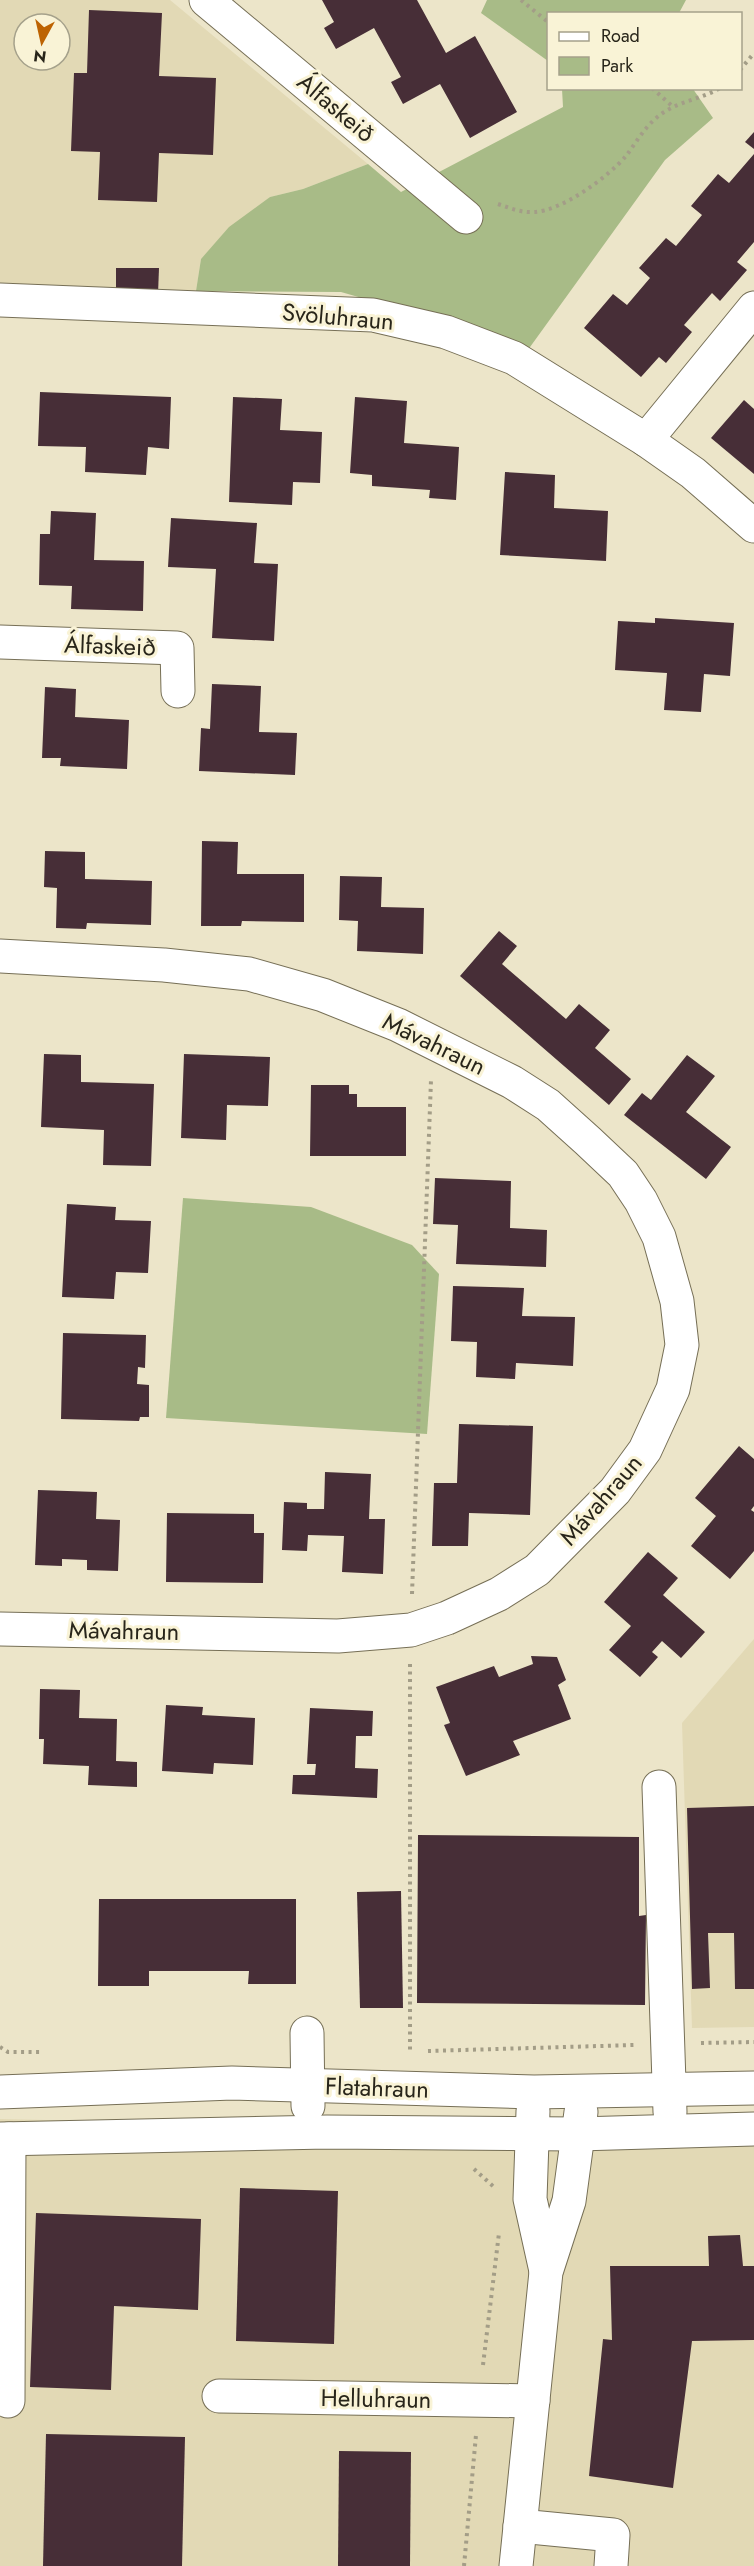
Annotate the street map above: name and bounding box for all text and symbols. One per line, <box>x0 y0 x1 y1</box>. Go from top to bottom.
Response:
north arrow <box>12 12 72 72</box>
legend <box>547 12 742 90</box>
text: Road <box>601 23 640 49</box>
text: N <box>32 44 48 69</box>
text: Park <box>601 53 633 79</box>
street label: Álfaskeið <box>290 65 383 151</box>
street label: Svöluhraun <box>281 294 395 339</box>
street label: Álfaskeið <box>63 626 157 665</box>
street label: Mávahraun <box>377 1004 492 1084</box>
street label: Mávahraun <box>551 1446 650 1553</box>
street label: Mávahraun <box>68 1612 180 1649</box>
street label: Flatahraun <box>324 2068 430 2107</box>
street label: Helluhraun <box>320 2380 432 2417</box>

